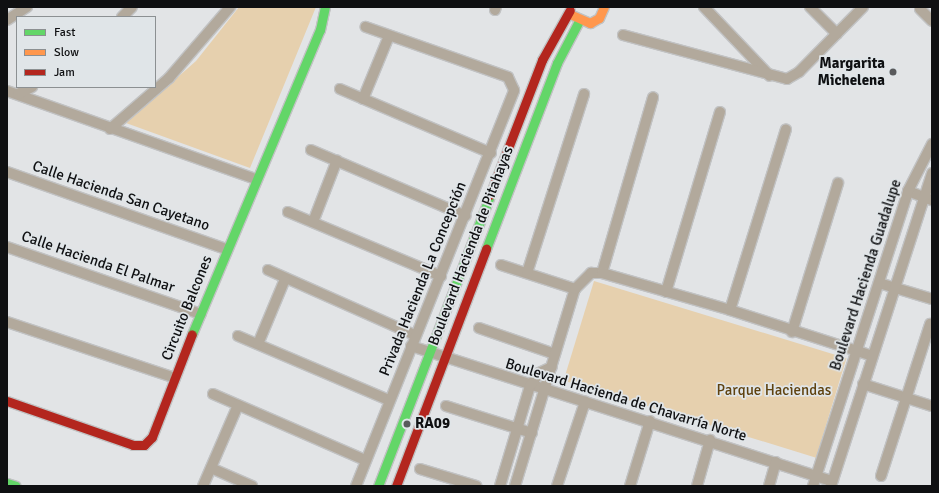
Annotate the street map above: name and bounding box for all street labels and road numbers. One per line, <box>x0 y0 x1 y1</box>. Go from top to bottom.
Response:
street label: Boulevard Hacienda de Pitahayas <box>425 144 517 348</box>
street label: Calle Hacienda San Cayetano <box>30 157 212 235</box>
street label: Boulevard Hacienda Guadalupe <box>827 177 905 373</box>
street label: Privada Hacienda La Concepción <box>376 179 470 379</box>
street label: Calle Hacienda El Palmar <box>19 227 177 297</box>
street label: Circuito Balcones <box>158 253 216 363</box>
street label: Boulevard Hacienda de Chavarría Norte <box>503 355 749 445</box>

